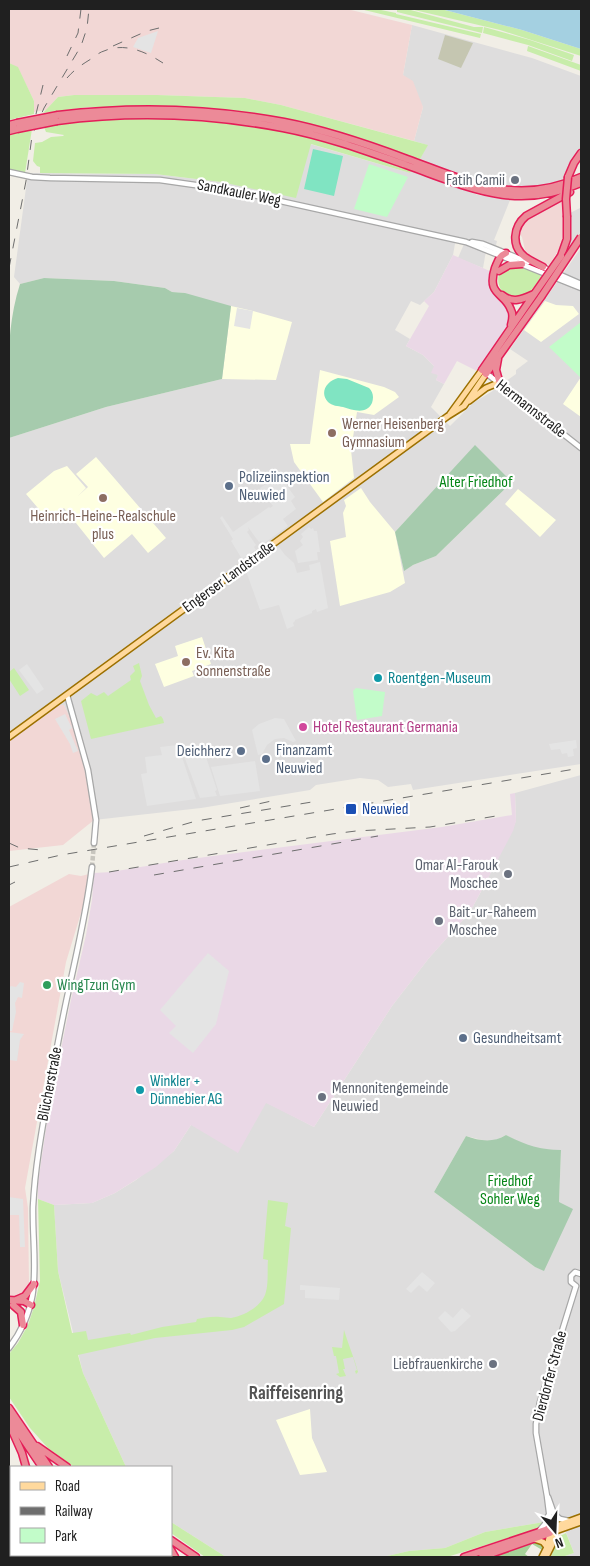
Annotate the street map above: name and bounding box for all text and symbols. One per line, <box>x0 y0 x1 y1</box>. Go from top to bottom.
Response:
place label: Fatih Camii <box>446 171 505 190</box>
marker: Fatih Camii <box>509 174 521 186</box>
street label: Sandkauler Weg <box>195 176 283 210</box>
street label: Hermannstraße <box>492 376 570 442</box>
place label: Werner Heisenberg Gymnasium <box>342 415 444 452</box>
marker: Werner Heisenberg Gymnasium <box>326 427 338 439</box>
place label: Polizeiinspektion Neuwied <box>239 468 330 505</box>
park label: Alter Friedhof <box>438 473 513 492</box>
marker: Polizeiinspektion Neuwied <box>223 480 235 492</box>
marker: Heinrich-Heine-Realschule plus <box>97 492 109 504</box>
place label: Heinrich-Heine-Realschule plus <box>30 507 176 544</box>
street label: Engerser Landstraße <box>179 537 279 617</box>
place label: Ev. Kita Sonnenstraße <box>196 644 271 681</box>
marker: Ev. Kita Sonnenstraße <box>180 656 192 668</box>
place label: Roentgen-Museum <box>388 669 491 688</box>
marker: Roentgen-Museum <box>372 672 384 684</box>
place label: Hotel Restaurant Germania <box>313 718 458 737</box>
marker: Hotel Restaurant Germania <box>297 721 309 733</box>
place label: Finanzamt Neuwied <box>276 741 332 778</box>
place label: Deichherz <box>177 742 231 761</box>
marker: Deichherz <box>235 745 247 757</box>
marker: Finanzamt Neuwied <box>260 753 272 765</box>
place label: Neuwied <box>362 800 408 819</box>
marker: Neuwied <box>344 802 358 816</box>
place label: Omar Al-Farouk Moschee <box>415 856 498 893</box>
marker: Omar Al-Farouk Moschee <box>502 868 514 880</box>
place label: Bait-ur-Raheem Moschee <box>449 903 536 940</box>
marker: Bait-ur-Raheem Moschee <box>433 915 445 927</box>
place label: WingTzun Gym <box>57 976 136 995</box>
marker: WingTzun Gym <box>41 979 53 991</box>
place label: Gesundheitsamt <box>473 1029 562 1048</box>
marker: Gesundheitsamt <box>457 1032 469 1044</box>
street label: Blücherstraße <box>34 1045 66 1123</box>
place label: Winkler + Dünnebier AG <box>150 1072 223 1109</box>
place label: Mennonitengemeinde Neuwied <box>332 1079 449 1116</box>
marker: Winkler + Dünnebier AG <box>134 1084 146 1096</box>
marker: Mennonitengemeinde Neuwied <box>316 1091 328 1103</box>
park label: Friedhof Sohler Weg <box>480 1172 540 1209</box>
street label: Dierdorfer Straße <box>529 1329 571 1423</box>
place label: Liebfrauenkirche <box>393 1355 483 1374</box>
marker: Liebfrauenkirche <box>487 1358 499 1370</box>
district label: Raiffeisenring <box>249 1382 343 1405</box>
legend <box>10 1466 172 1556</box>
text: Road <box>55 1477 80 1496</box>
text: Railway <box>55 1502 93 1521</box>
north arrow <box>530 1506 580 1556</box>
text: Park <box>55 1527 77 1546</box>
text: N <box>553 1534 565 1552</box>

